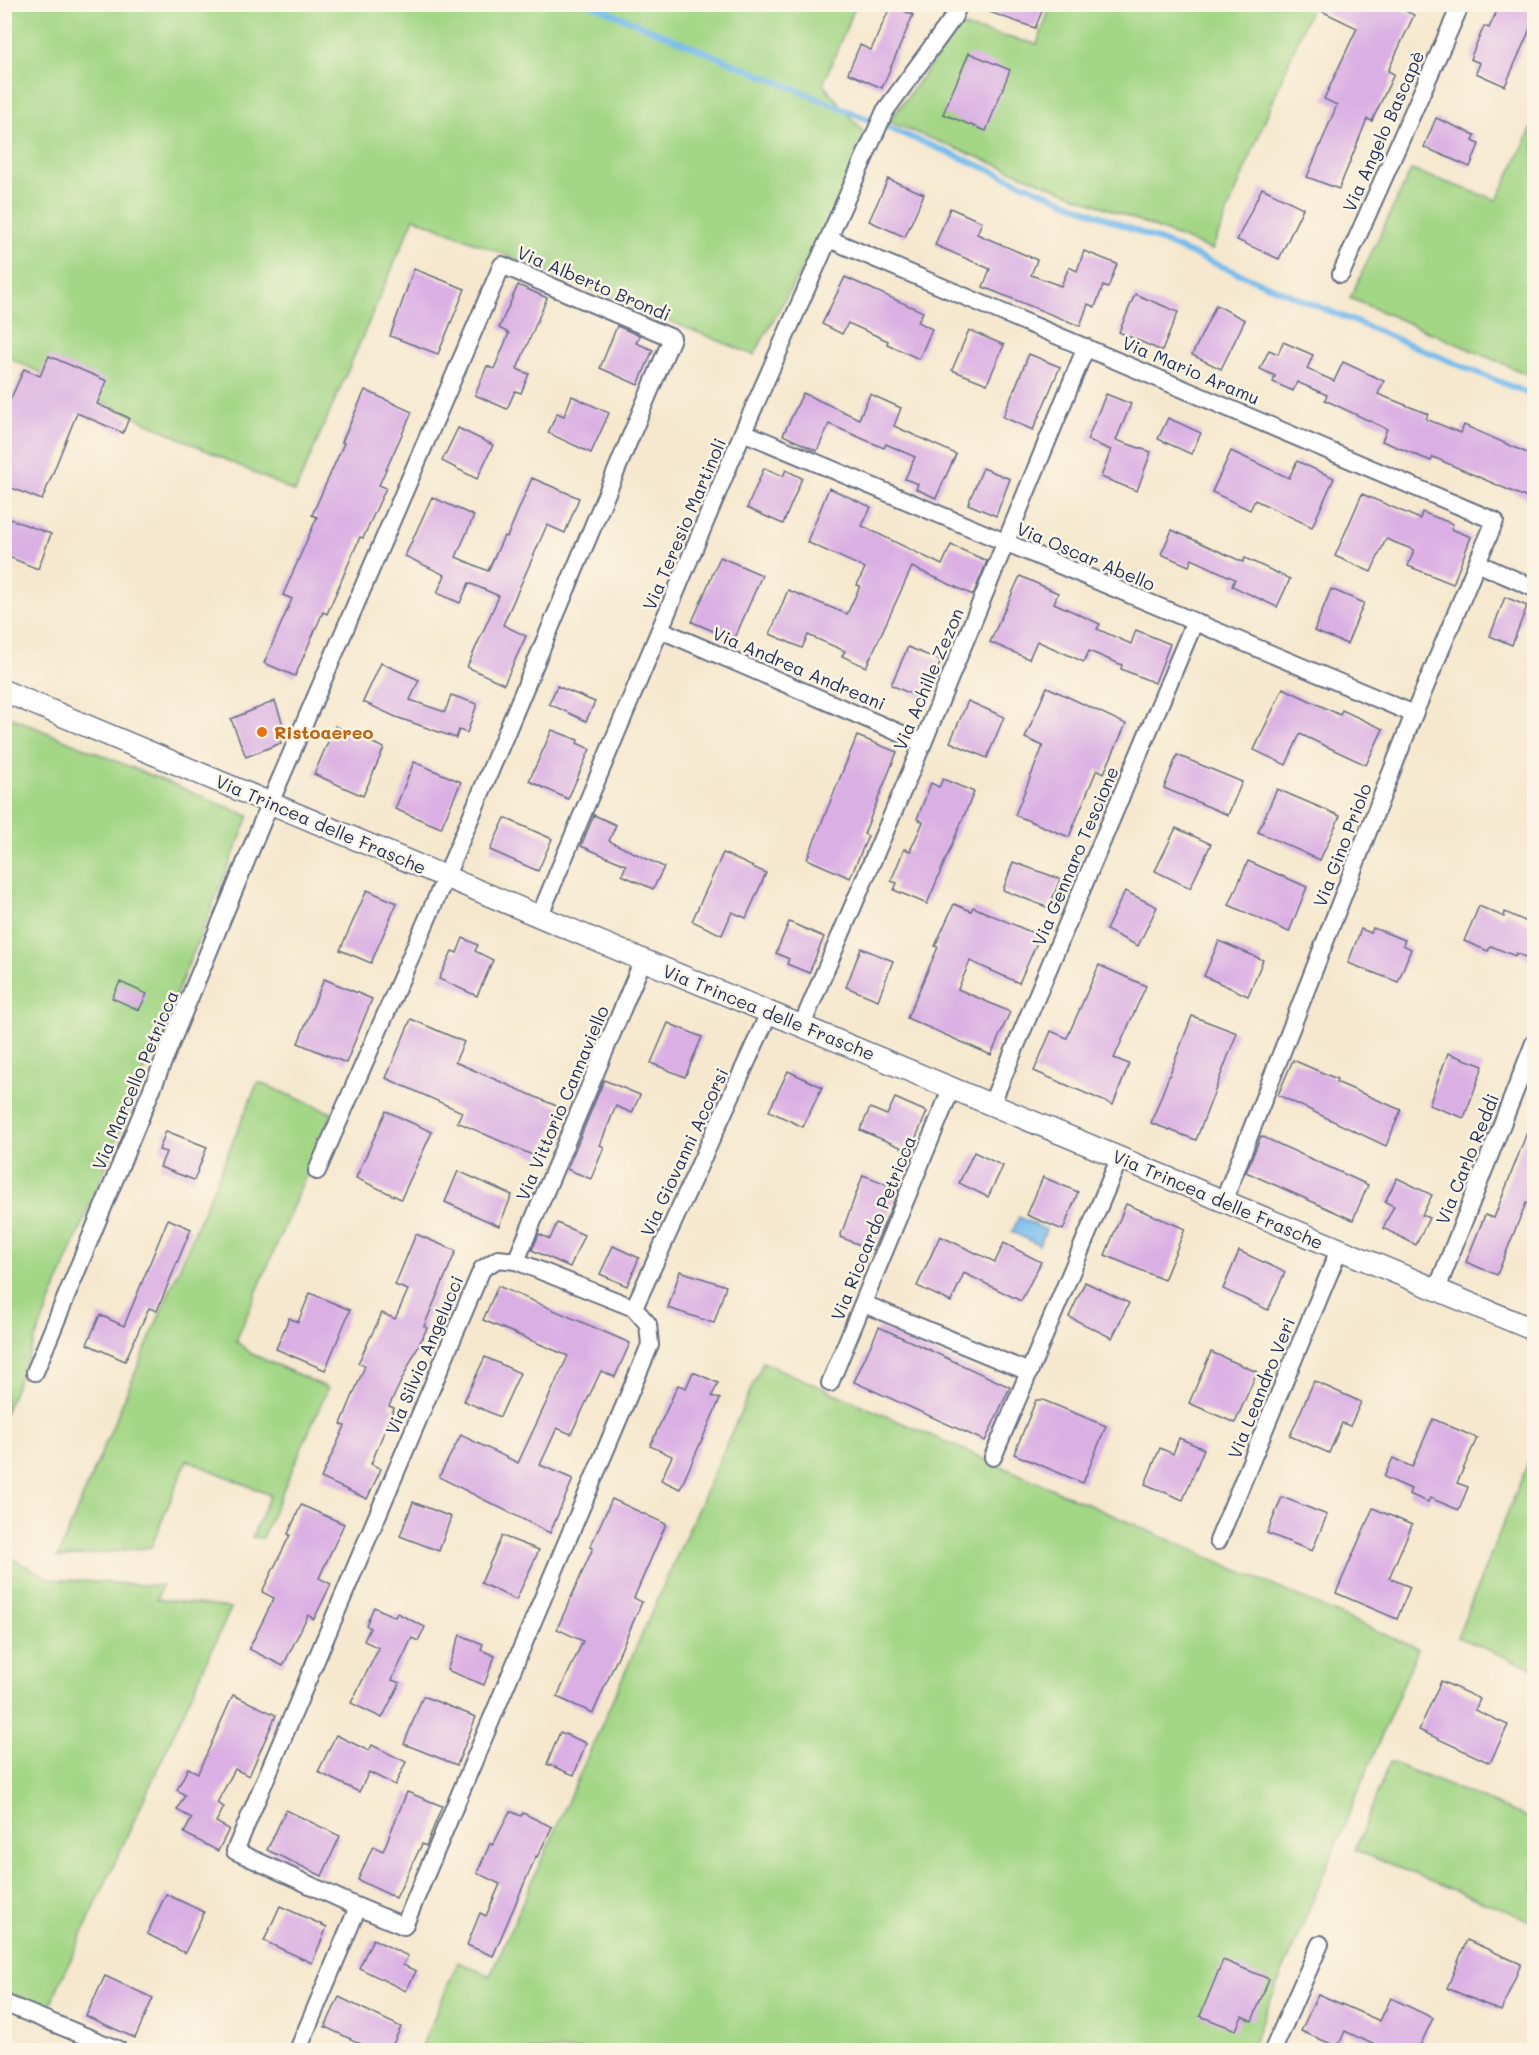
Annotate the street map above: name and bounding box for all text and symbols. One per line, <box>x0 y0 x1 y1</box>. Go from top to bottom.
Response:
street label: Via Angelo Bascapè <box>1337 47 1429 215</box>
street label: Via Alberto Brondi <box>513 240 675 326</box>
street label: Via Mario Aramu <box>1118 330 1264 410</box>
street label: Via Teresio Martinoli <box>637 434 731 614</box>
street label: Via Oscar Abello <box>1013 516 1159 596</box>
street label: Via Achille Zezon <box>887 604 969 754</box>
street label: Via Andrea Andreani <box>709 621 889 715</box>
place label: Ristoaereo <box>274 720 373 744</box>
marker: Ristoaereo <box>255 725 269 739</box>
street label: Via Gennaro Tescione <box>1026 762 1124 950</box>
street label: Via Trincea delle Frasche <box>212 769 430 879</box>
street label: Via Gino Priolo <box>1307 779 1377 910</box>
street label: Via Trincea delle Frasche <box>659 958 879 1066</box>
street label: Via Marcello Petricca <box>86 987 184 1173</box>
street label: Via Vittorio Cannaviello <box>510 1001 614 1204</box>
street label: Via Giovanni Accorsi <box>634 1064 734 1240</box>
street label: Via Carlo Reddi <box>1430 1090 1504 1228</box>
street label: Via Riccardo Petricca <box>825 1132 921 1324</box>
street label: Via Trincea delle Frasche <box>1109 1144 1327 1254</box>
street label: Via Silvio Angelucci <box>380 1272 468 1438</box>
street label: Via Leandro Veri <box>1222 1314 1300 1462</box>

